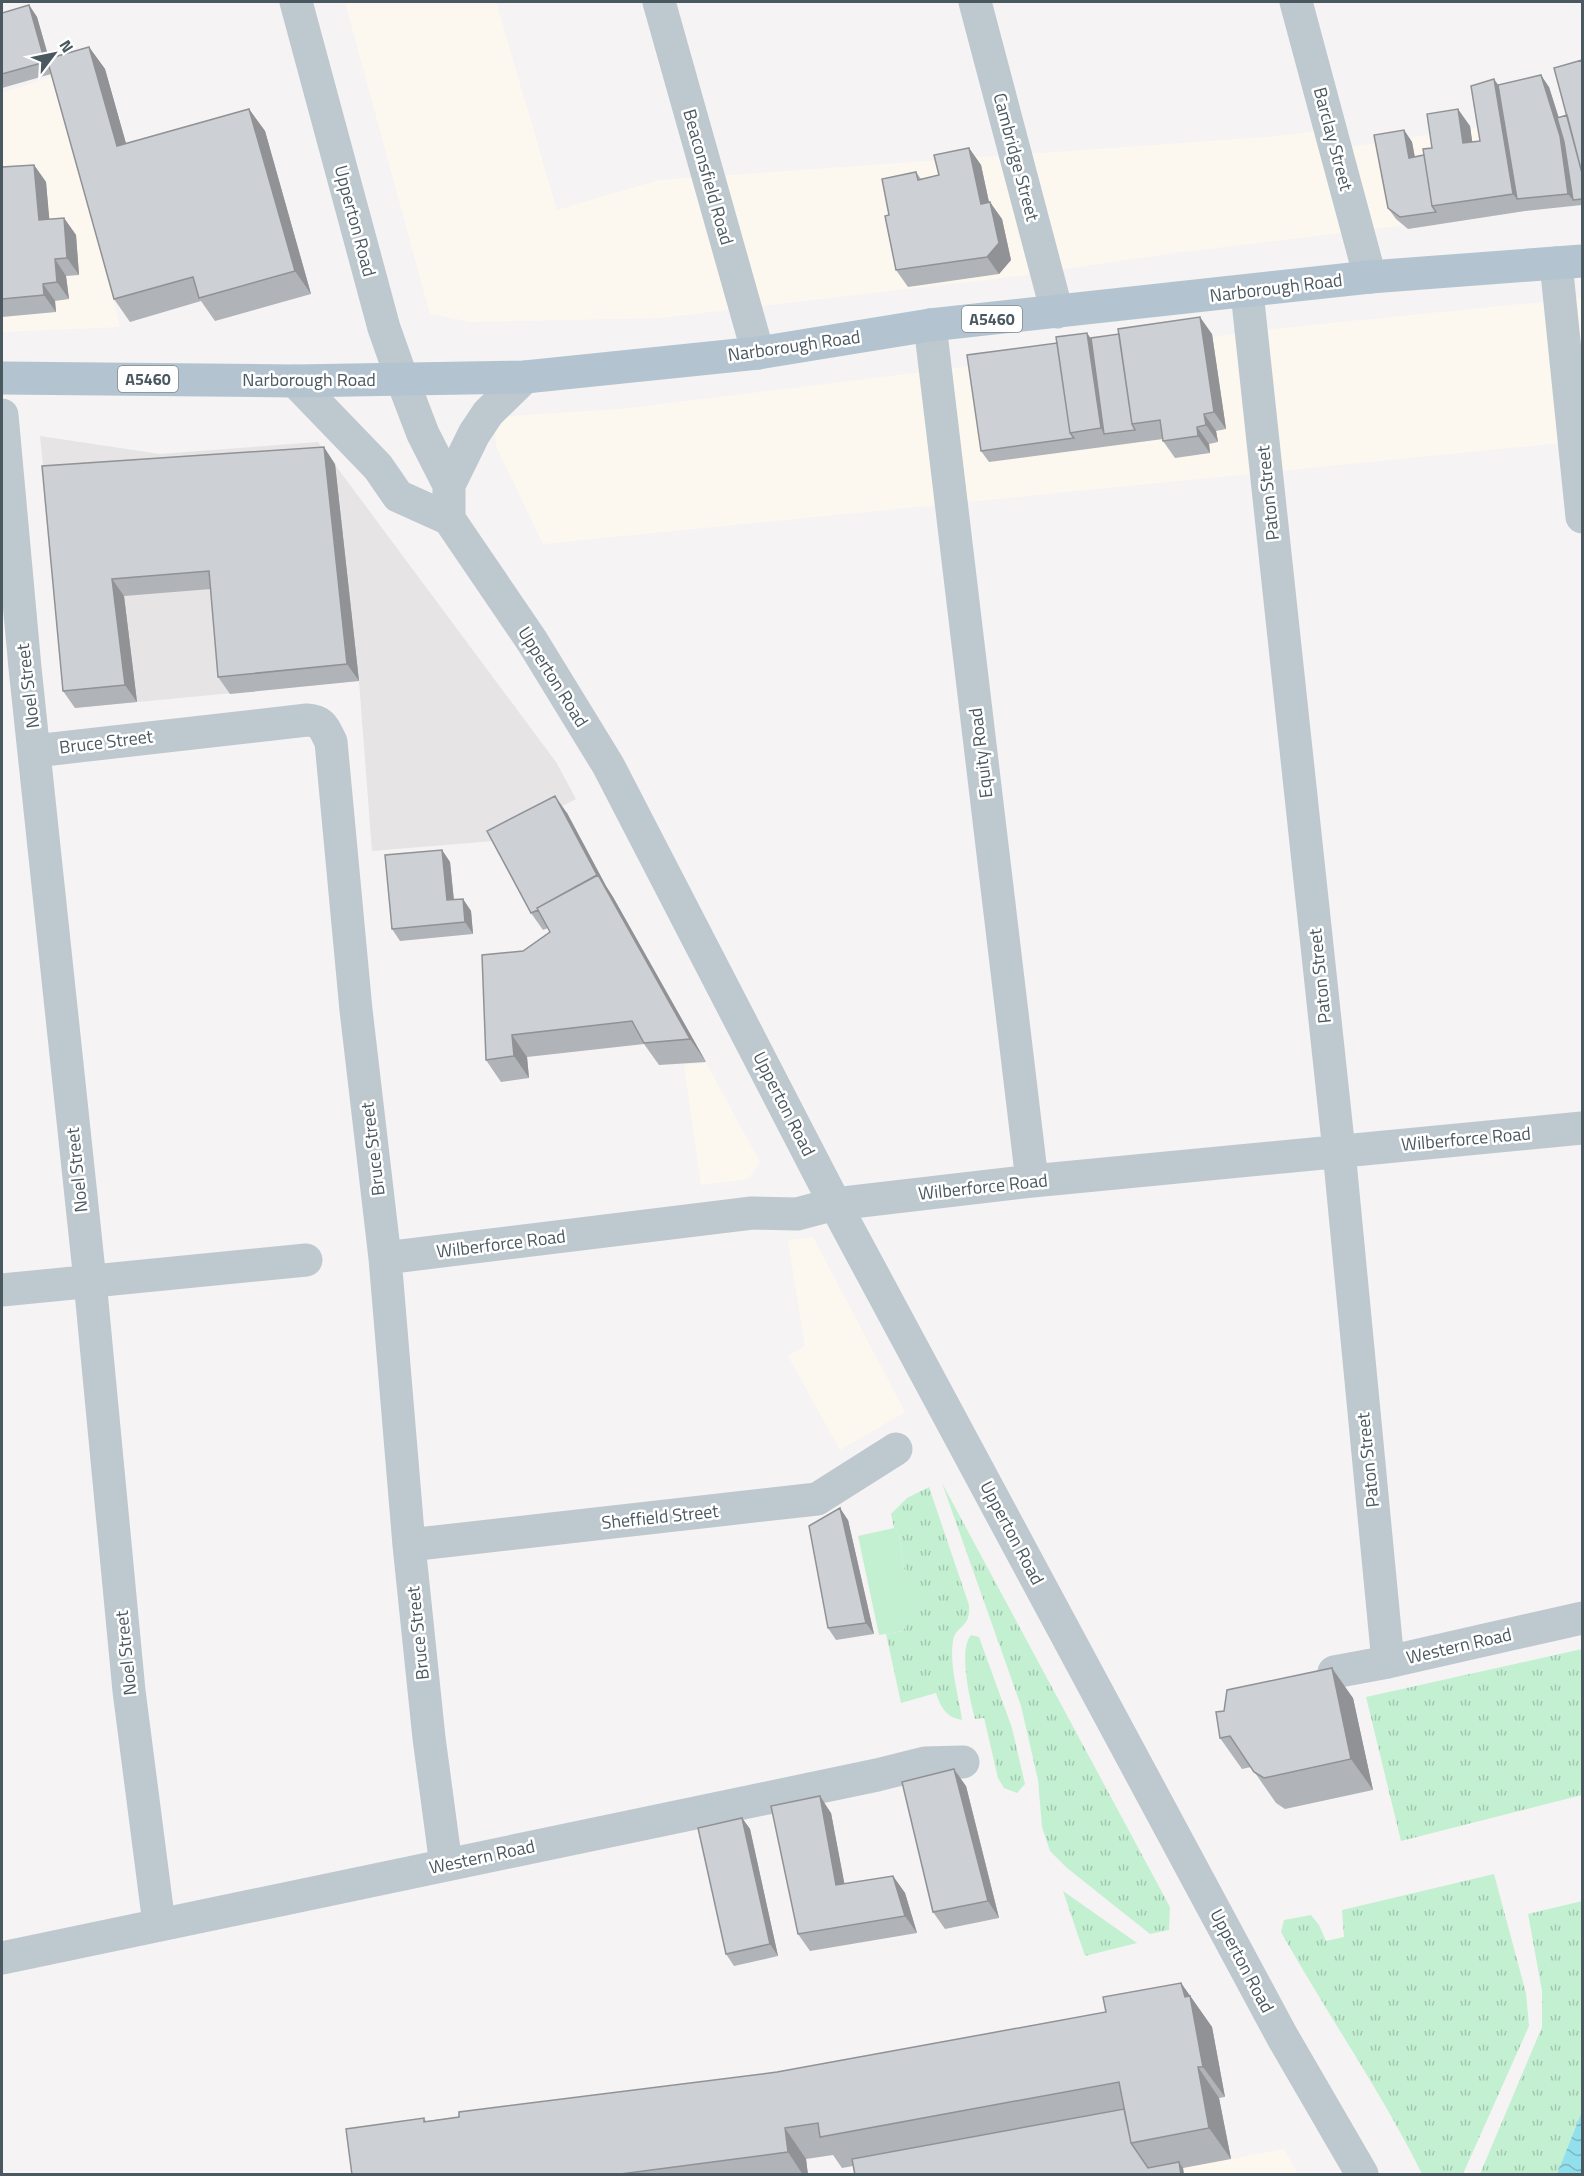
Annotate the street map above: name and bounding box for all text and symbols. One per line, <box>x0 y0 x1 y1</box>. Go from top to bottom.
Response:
north arrow <box>24 24 84 84</box>
text: N <box>54 35 80 57</box>
street label: Barclay Street <box>1307 84 1360 194</box>
street label: Cambridge Street <box>986 90 1047 225</box>
street label: Beaconsfield Road <box>676 106 741 248</box>
street label: Upperton Road <box>328 162 383 280</box>
street label: Narborough Road <box>1208 266 1344 309</box>
road number: A5460 <box>962 306 1022 332</box>
street label: Narborough Road <box>726 323 862 368</box>
road number: A5460 <box>118 366 178 392</box>
street label: Narborough Road <box>242 366 376 393</box>
street label: Paton Street <box>1249 444 1286 542</box>
street label: Upperton Road <box>512 621 595 732</box>
street label: Noel Street <box>9 641 46 730</box>
street label: Equity Road <box>962 706 999 800</box>
street label: Bruce Street <box>58 722 155 761</box>
street label: Paton Street <box>1301 927 1338 1025</box>
street label: Upperton Road <box>746 1047 822 1161</box>
street label: Bruce Street <box>353 1100 392 1197</box>
street label: Wilberforce Road <box>1400 1119 1532 1158</box>
street label: Noel Street <box>59 1126 94 1214</box>
street label: Wilberforce Road <box>917 1166 1049 1207</box>
street label: Wilberforce Road <box>435 1222 567 1265</box>
street label: Paton Street <box>1349 1411 1386 1509</box>
street label: Upperton Road <box>974 1476 1051 1590</box>
street label: Sheffield Street <box>600 1497 720 1536</box>
street label: Bruce Street <box>399 1584 436 1681</box>
street label: Noel Street <box>108 1609 143 1697</box>
street label: Western Road <box>1404 1620 1514 1671</box>
street label: Western Road <box>427 1832 537 1881</box>
street label: Upperton Road <box>1204 1904 1281 2018</box>

